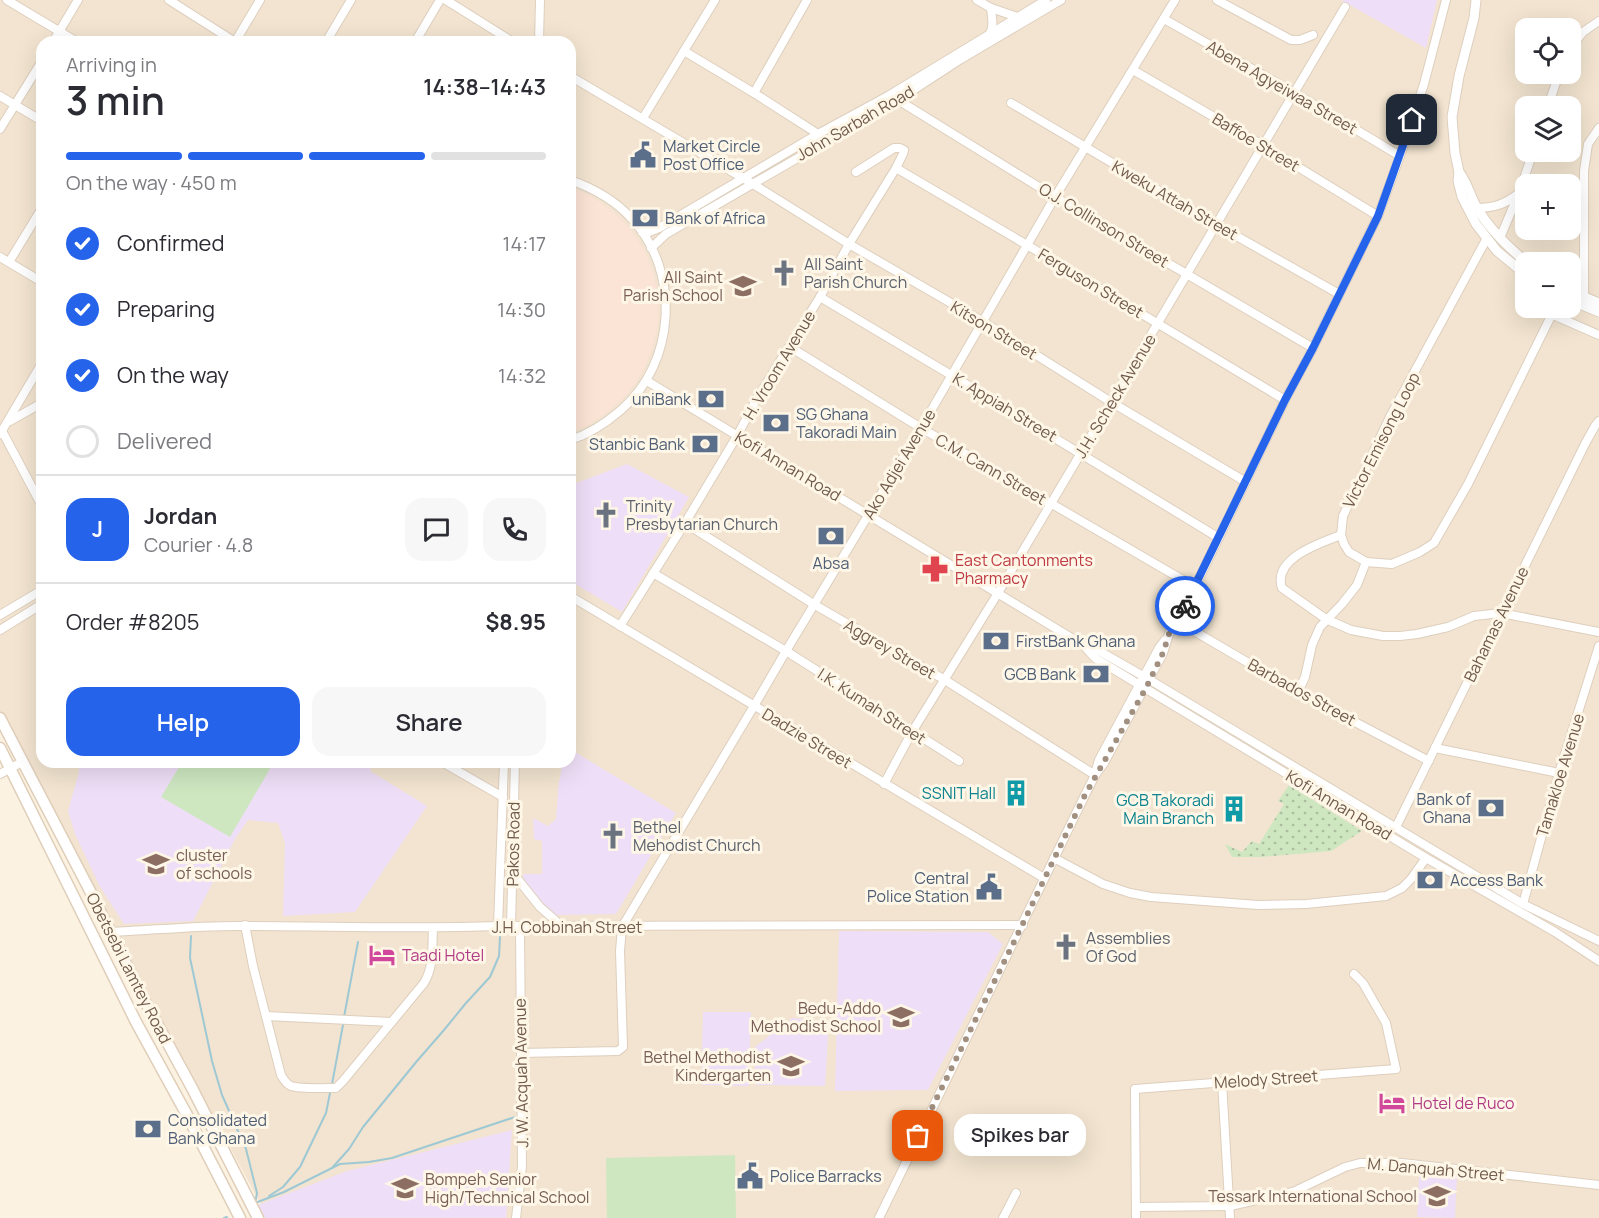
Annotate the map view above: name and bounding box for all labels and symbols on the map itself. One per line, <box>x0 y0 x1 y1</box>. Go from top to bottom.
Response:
street label: Abena Agyeiwaa Street <box>1202 35 1362 139</box>
street label: John Sarbah Road <box>792 80 918 166</box>
pin <box>1386 94 1437 145</box>
street label: Baffoe Street <box>1208 107 1304 177</box>
place label: Market Circle Post Office <box>663 135 760 175</box>
public building icon: Market Circle Post Office <box>628 140 658 170</box>
street label: Kweku Attah Street <box>1108 155 1242 245</box>
street label: O.J. Collinson Street <box>1035 177 1173 273</box>
bank icon: Bank of Africa <box>630 203 660 233</box>
place label: Bank of Africa <box>665 207 765 229</box>
street label: Ferguson Street <box>1034 243 1148 323</box>
place label: All Saint Parish Church <box>804 253 907 293</box>
church icon: All Saint Parish Church <box>769 258 799 288</box>
place label: All Saint Parish School <box>623 266 723 306</box>
school or university icon: All Saint Parish School <box>728 271 758 301</box>
street label: Kitson Street <box>947 296 1041 364</box>
street label: H. Vroom Avenue <box>738 306 820 424</box>
street label: J.H. Scheck Avenue <box>1069 330 1161 462</box>
street label: K. Appiah Street <box>949 367 1061 447</box>
street label: Victor Emisong Loop <box>1337 368 1425 512</box>
bank icon: uniBank <box>696 384 726 414</box>
place label: uniBank <box>632 388 692 410</box>
place label: SG Ghana Takoradi Main <box>796 403 897 443</box>
street label: Ako Adjei Avenue <box>857 405 941 523</box>
bank icon: SG Ghana Takoradi Main <box>761 408 791 438</box>
street label: Kofi Annan Road <box>731 426 845 506</box>
street label: C.M. Cann Street <box>931 428 1051 510</box>
bank icon: Stanbic Bank <box>690 429 720 459</box>
place label: Stanbic Bank <box>589 433 686 455</box>
place label: Trinity Presbytarian Church <box>626 495 778 535</box>
church icon: Trinity Presbytarian Church <box>591 500 621 530</box>
bank icon: Absa <box>816 521 846 551</box>
place label: East Cantonments Pharmacy <box>955 549 1093 589</box>
place label: Absa <box>813 552 849 574</box>
pharmacy icon: East Cantonments Pharmacy <box>920 554 950 584</box>
street label: Bahamas Avenue <box>1459 563 1533 685</box>
courier <box>1155 576 1215 636</box>
street label: Aggrey Street <box>840 614 940 684</box>
bank icon: FirstBank Ghana <box>981 626 1011 656</box>
place label: FirstBank Ghana <box>1016 630 1135 652</box>
street label: Barbados Street <box>1244 653 1360 731</box>
bank icon: GCB Bank <box>1081 659 1111 689</box>
street label: I.K. Kumah Street <box>814 663 930 749</box>
place label: GCB Bank <box>1004 663 1077 685</box>
street label: Dadzie Street <box>758 703 856 773</box>
street label: Tamakloe Avenue <box>1531 710 1589 840</box>
street label: Kofi Annan Road <box>1282 765 1396 845</box>
building icon: SSNIT Hall <box>1001 778 1031 808</box>
place label: SSNIT Hall <box>922 782 996 804</box>
place label: Bank of Ghana <box>1417 788 1471 828</box>
place label: GCB Takoradi Main Branch <box>1116 789 1214 829</box>
bank icon: Bank of Ghana <box>1476 793 1506 823</box>
building icon: GCB Takoradi Main Branch <box>1219 794 1249 824</box>
street label: Pakos Road <box>501 801 525 887</box>
place label: Bethel Mehodist Church <box>633 816 760 856</box>
church icon: Bethel Mehodist Church <box>598 821 628 851</box>
place label: cluster of schools <box>176 844 252 884</box>
school or university icon: cluster of schools <box>141 849 171 879</box>
bank icon: Access Bank <box>1415 865 1445 895</box>
place label: Central Police Station <box>867 867 969 907</box>
place label: Access Bank <box>1450 869 1544 891</box>
public building icon: Central Police Station <box>974 872 1004 902</box>
street label: Obetsebi Lamtey Road <box>81 889 177 1047</box>
street label: J.H. Cobbinah Street <box>492 916 642 938</box>
place label: Assemblies Of God <box>1086 927 1170 967</box>
church icon: Assemblies Of God <box>1051 932 1081 962</box>
hotel icon: Taadi Hotel <box>367 940 397 970</box>
place label: Taadi Hotel <box>402 944 484 966</box>
place label: Bedu-Addo Methodist School <box>751 997 881 1037</box>
street label: J. W. Acquah Avenue <box>509 998 533 1148</box>
school or university icon: Bedu-Addo Methodist School <box>886 1002 916 1032</box>
place label: Bethel Methodist Kindergarten <box>643 1046 771 1086</box>
school or university icon: Bethel Methodist Kindergarten <box>776 1051 806 1081</box>
street label: Melody Street <box>1213 1064 1319 1094</box>
hotel icon: Hotel de Ruco <box>1377 1088 1407 1118</box>
place label: Hotel de Ruco <box>1412 1092 1515 1114</box>
place label: Consolidated Bank Ghana <box>168 1109 267 1149</box>
pin <box>892 1110 943 1161</box>
bank icon: Consolidated Bank Ghana <box>133 1114 163 1144</box>
callout: Spikes bar <box>954 1115 1086 1157</box>
street label: M. Danquah Street <box>1367 1152 1505 1186</box>
public building icon: Police Barracks <box>735 1161 765 1191</box>
place label: Police Barracks <box>770 1165 882 1187</box>
place label: Bompeh Senior High/Technical School <box>425 1168 590 1208</box>
school or university icon: Bompeh Senior High/Technical School <box>390 1173 420 1203</box>
school or university icon: Tessark International School <box>1422 1181 1452 1211</box>
place label: Tessark International School <box>1208 1185 1417 1207</box>

